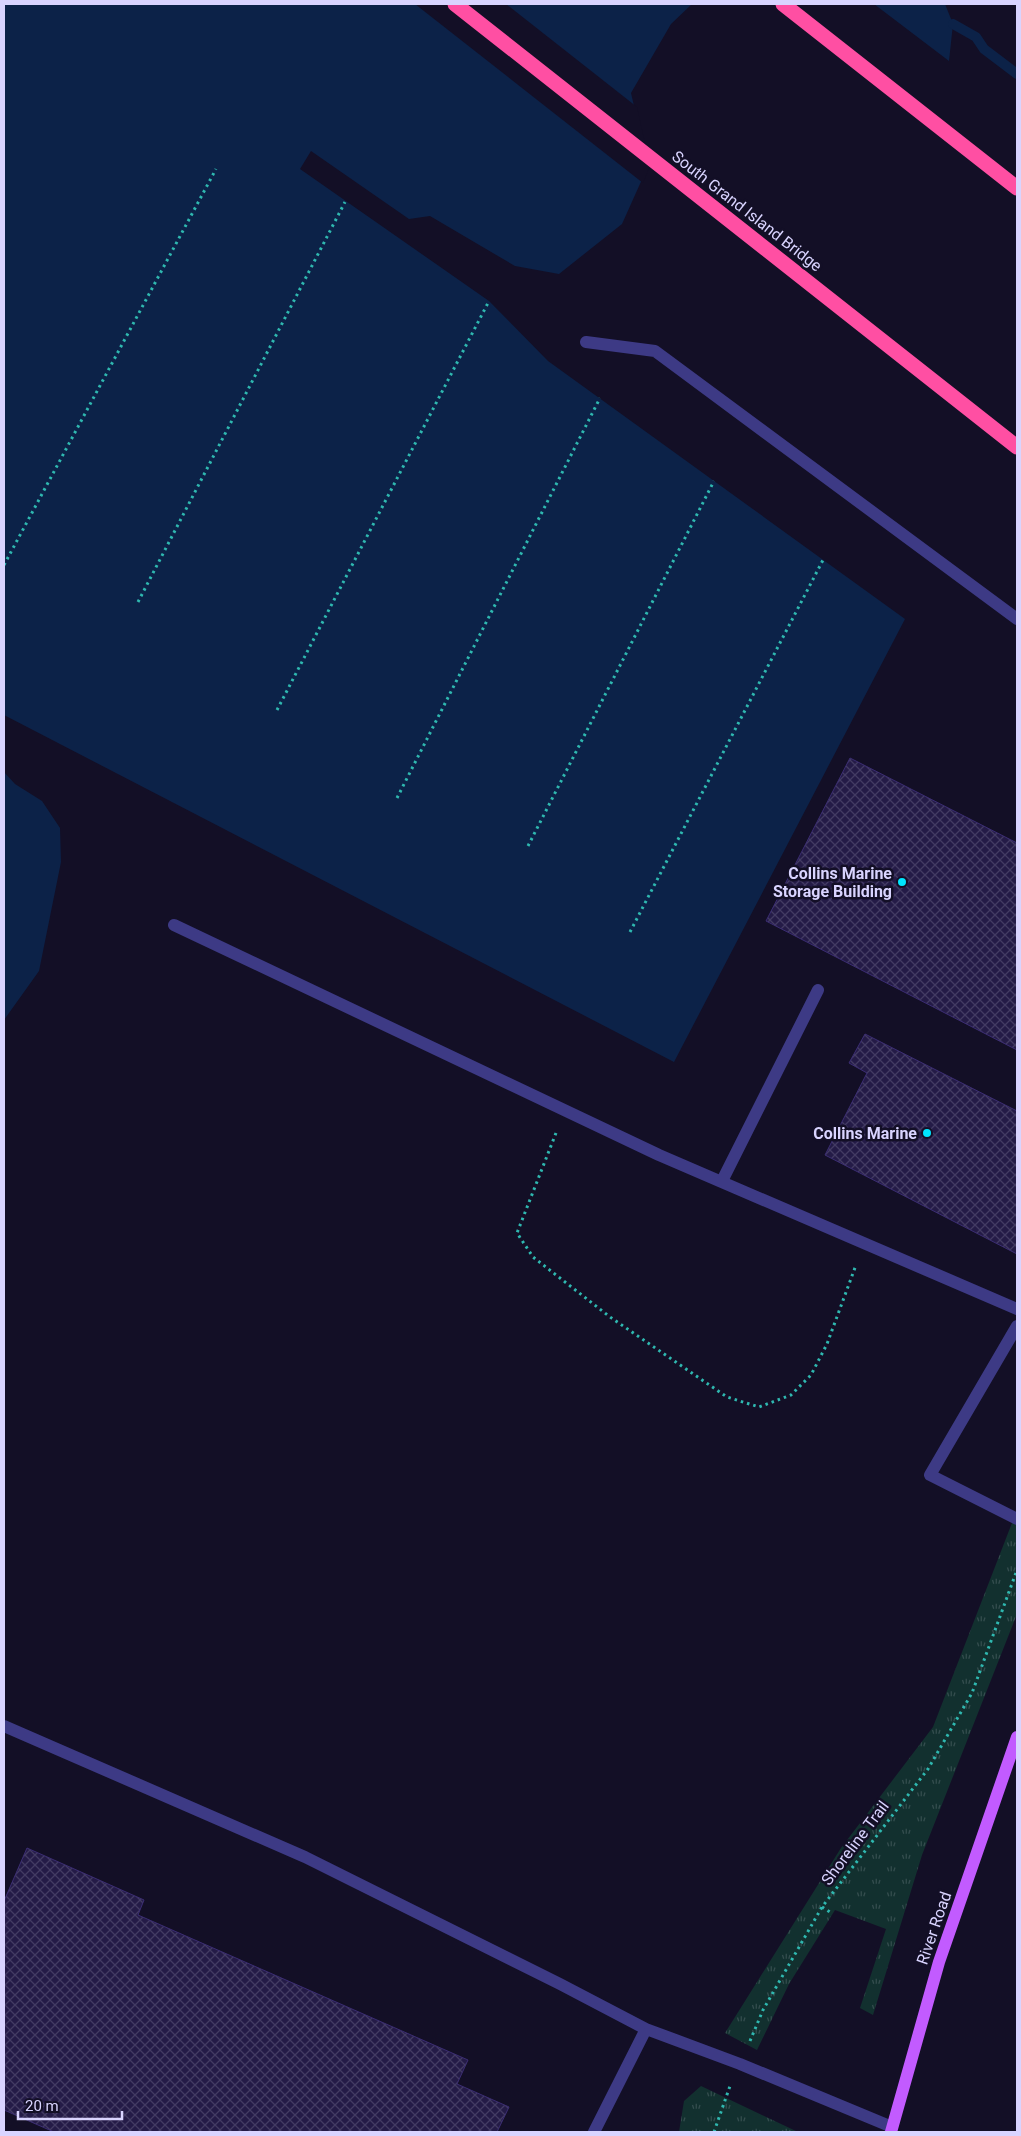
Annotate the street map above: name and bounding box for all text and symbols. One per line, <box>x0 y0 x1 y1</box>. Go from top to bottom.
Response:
street label: South Grand Island Bridge <box>668 147 826 275</box>
place label: Collins Marine Storage Building <box>773 864 892 901</box>
marker: Collins Marine Storage Building <box>896 876 908 888</box>
place label: Collins Marine <box>813 1124 917 1143</box>
marker: Collins Marine <box>921 1127 933 1139</box>
street label: Shoreline Trail <box>817 1797 893 1889</box>
street label: River Road <box>913 1889 955 1967</box>
scale bar <box>18 2088 121 2120</box>
text: 20 m <box>25 2097 59 2115</box>

